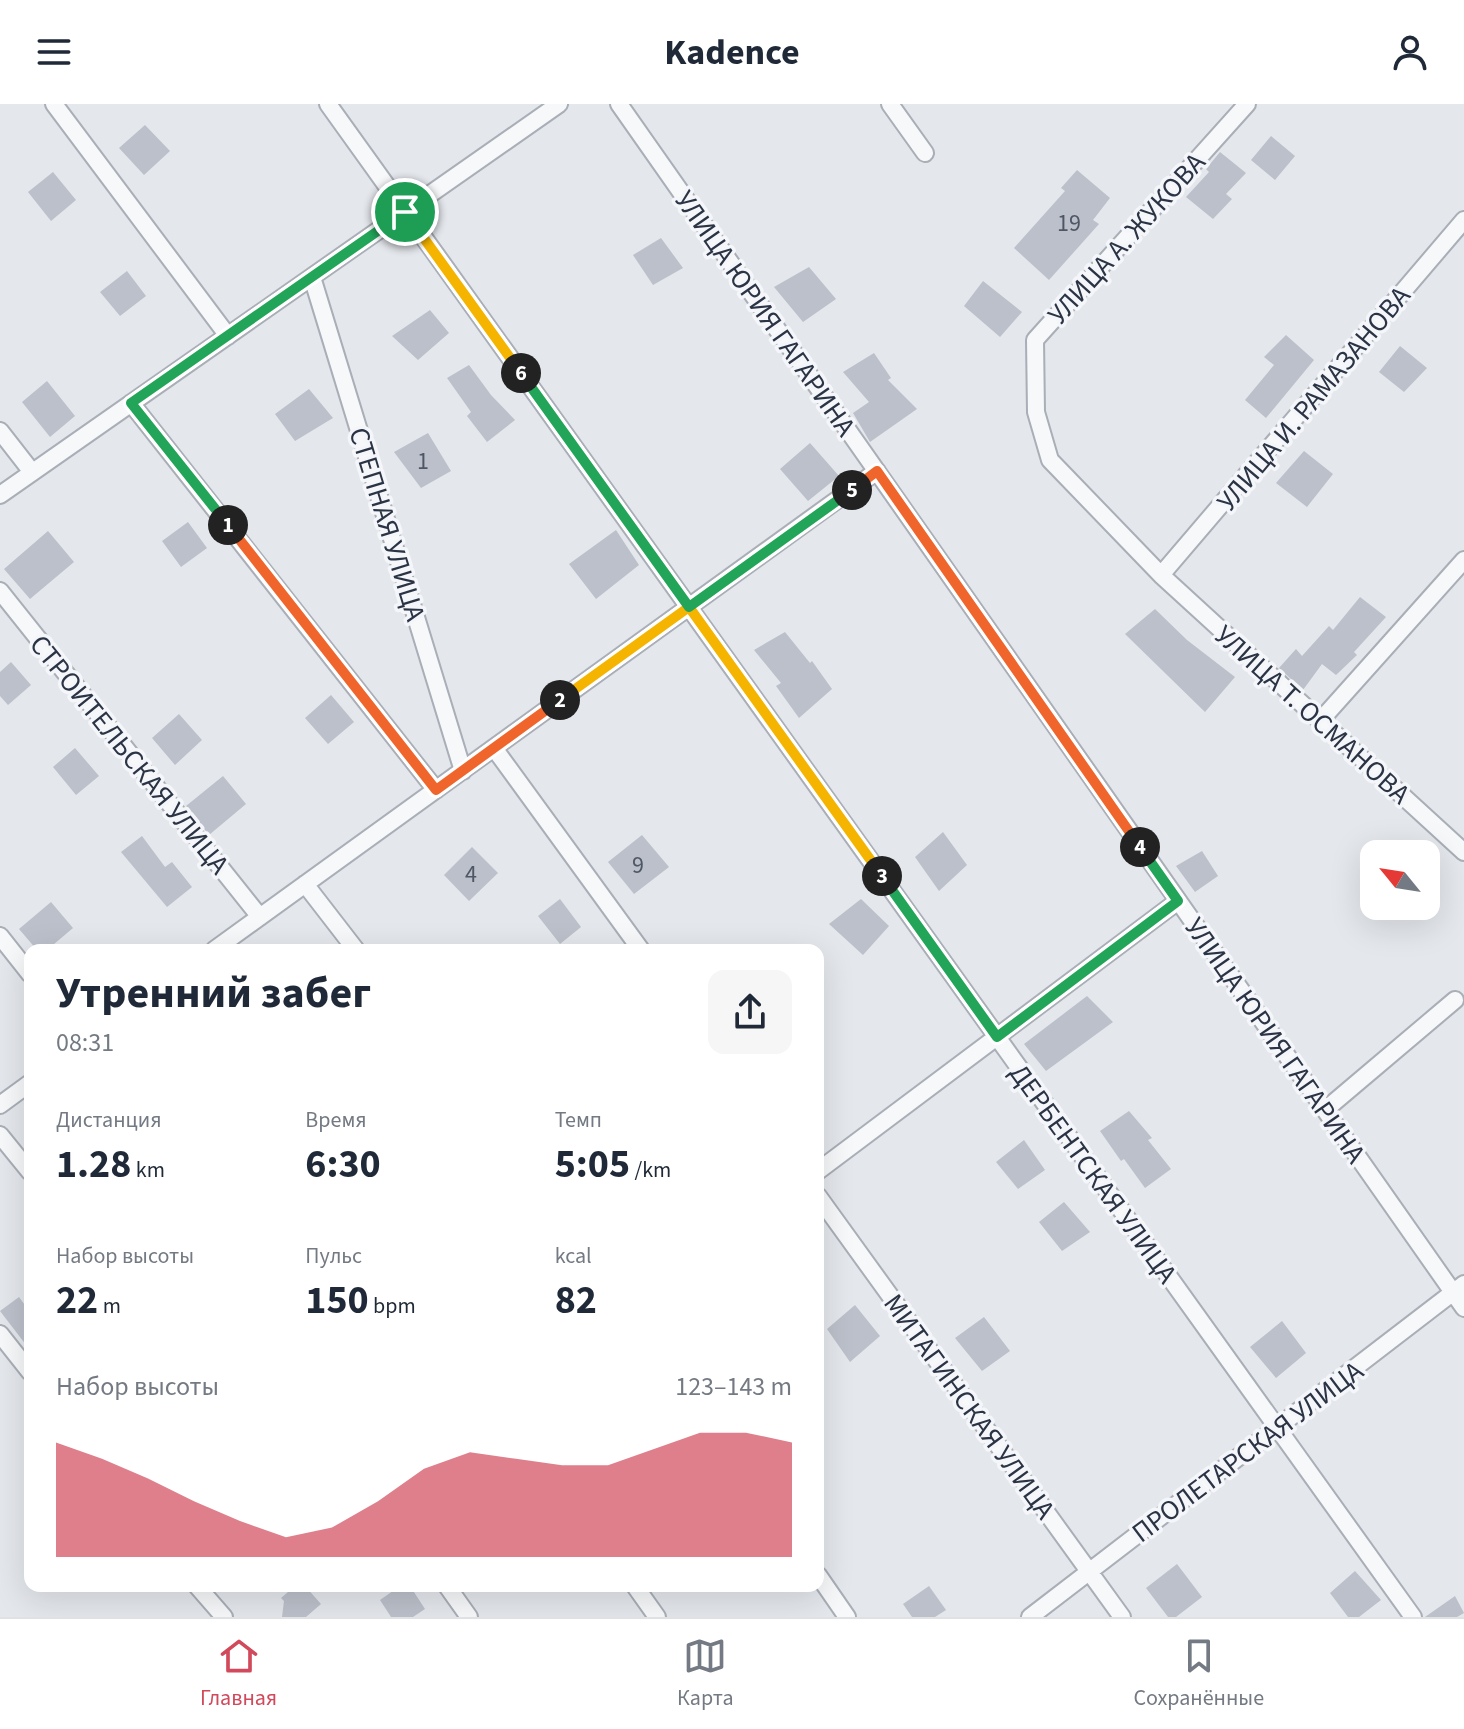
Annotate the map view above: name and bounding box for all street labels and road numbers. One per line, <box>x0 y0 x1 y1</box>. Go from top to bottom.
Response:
street label: УЛИЦА А. ЖУКОВА <box>1039 143 1215 333</box>
street label: УЛИЦА ЮРИЯ ГАГАРИНА <box>665 183 866 445</box>
street label: УЛИЦА И. РАМАЗАНОВА <box>1208 277 1421 520</box>
street label: СТЕПНАЯ УЛИЦА <box>339 423 436 627</box>
street label: УЛИЦА Т. ОСМАНОВА <box>1206 616 1419 814</box>
street label: СТРОИТЕЛЬСКАЯ УЛИЦА <box>20 626 239 884</box>
street label: УЛИЦА ЮРИЯ ГАГАРИНА <box>1175 910 1376 1172</box>
street label: ДЕРБЕНТСКАЯ УЛИЦА <box>1000 1055 1187 1292</box>
street label: МИТАГИНСКАЯ УЛИЦА <box>874 1286 1065 1528</box>
street label: ПРОЛЕТАРСКАЯ УЛИЦА <box>1124 1351 1372 1552</box>

